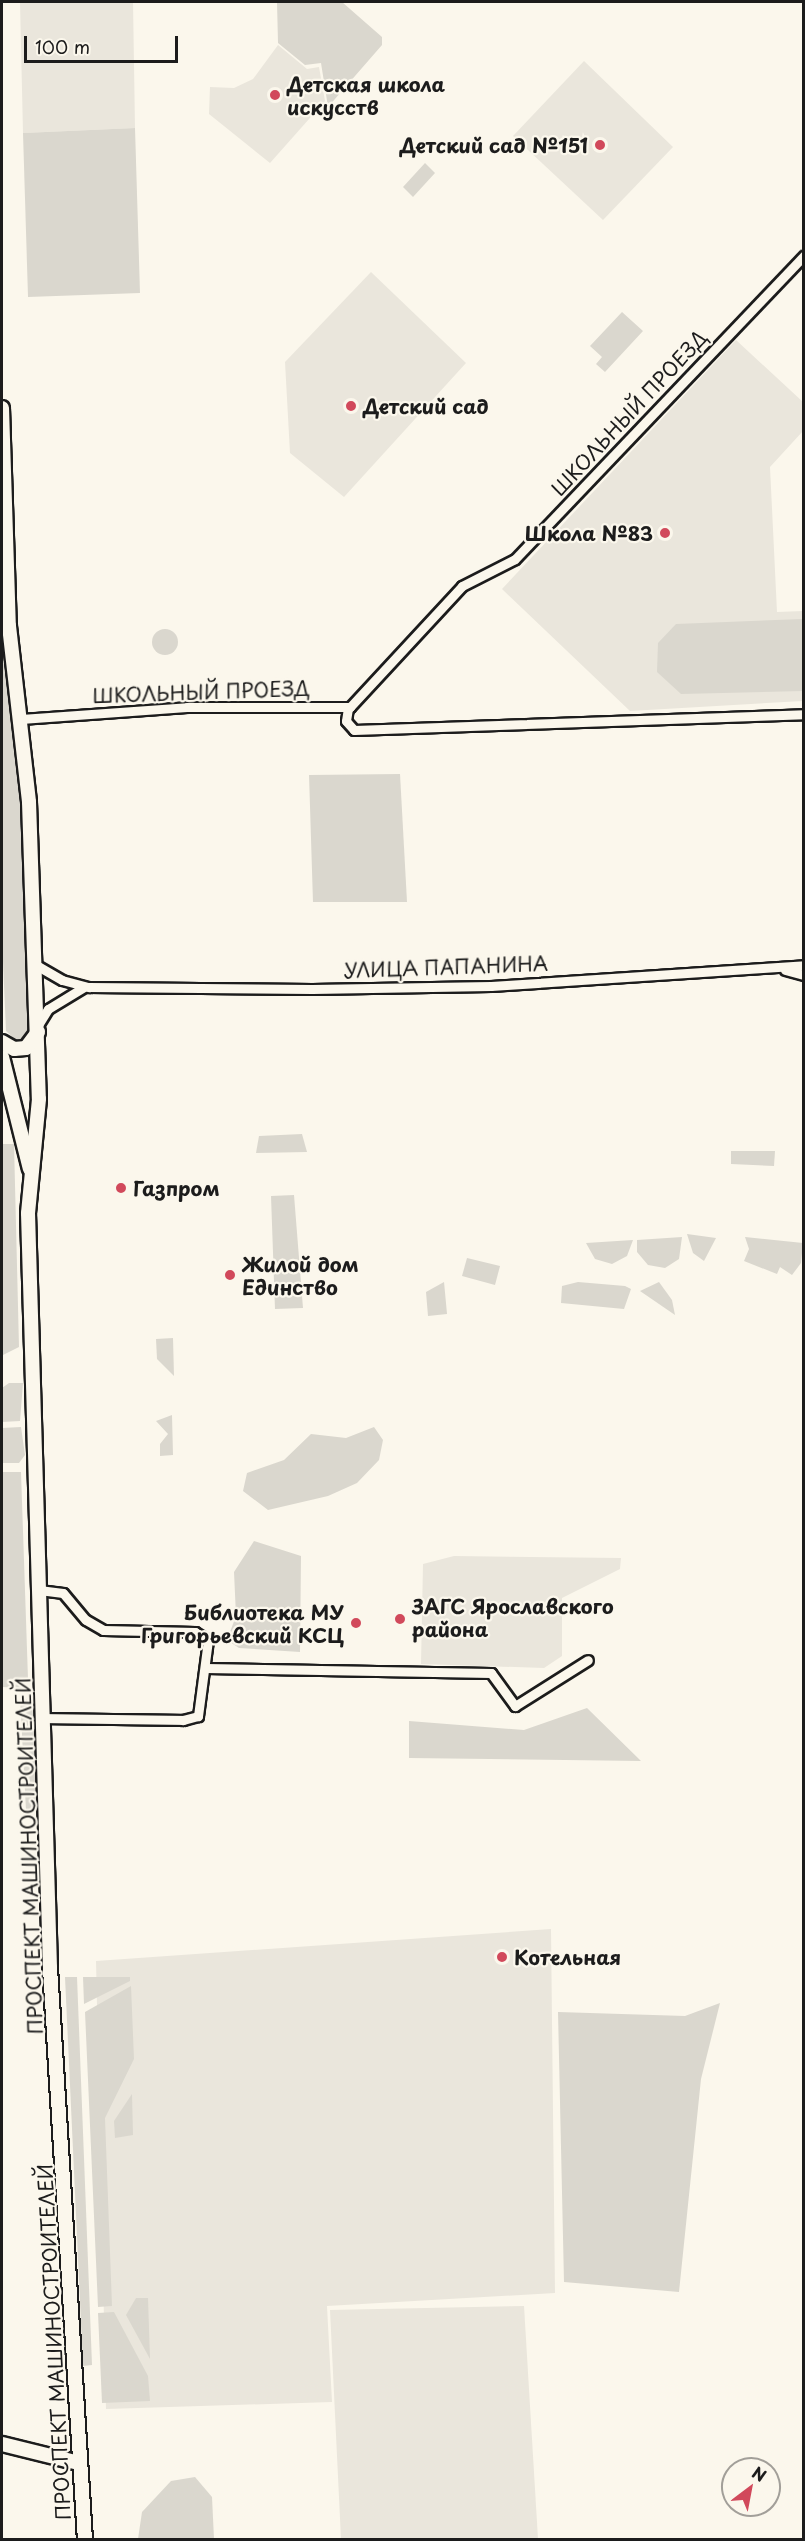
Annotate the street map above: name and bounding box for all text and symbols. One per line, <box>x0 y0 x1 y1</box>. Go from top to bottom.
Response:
scale bar <box>27 24 182 62</box>
text: 100 m <box>35 33 90 60</box>
place label: Детская школа искусств <box>287 72 446 119</box>
marker: Детская школа искусств <box>268 88 282 102</box>
place label: Детский сад №151 <box>399 133 588 157</box>
marker: Детский сад №151 <box>593 138 607 152</box>
street label: ШКОЛЬНЫЙ ПРОЕЗД <box>546 325 712 501</box>
place label: Детский сад <box>363 394 490 418</box>
marker: Детский сад <box>344 399 358 413</box>
place label: Школа №83 <box>524 521 653 545</box>
marker: Школа №83 <box>658 526 672 540</box>
street label: ШКОЛЬНЫЙ ПРОЕЗД <box>92 676 310 708</box>
street label: УЛИЦА ПАПАНИНА <box>343 951 549 983</box>
place label: Газпром <box>133 1176 220 1200</box>
marker: Газпром <box>114 1181 128 1195</box>
place label: Жилой дом Единство <box>242 1252 359 1299</box>
marker: Жилой дом Единство <box>223 1268 237 1282</box>
place label: ЗАГС Ярославского района <box>412 1595 614 1642</box>
place label: Библиотека МУ Григорьевский КСЦ <box>140 1600 344 1647</box>
marker: ЗАГС Ярославского района <box>393 1612 407 1626</box>
marker: Библиотека МУ Григорьевский КСЦ <box>349 1616 363 1630</box>
street label: ПРОСПЕКТ МАШИНОСТРОИТЕЛЕЙ <box>11 1676 47 2036</box>
place label: Котельная <box>514 1945 621 1969</box>
marker: Котельная <box>495 1950 509 1964</box>
street label: ПРОСПЕКТ МАШИНОСТРОИТЕЛЕЙ <box>33 2162 75 2522</box>
north arrow <box>721 2457 781 2517</box>
text: N <box>748 2460 771 2487</box>

